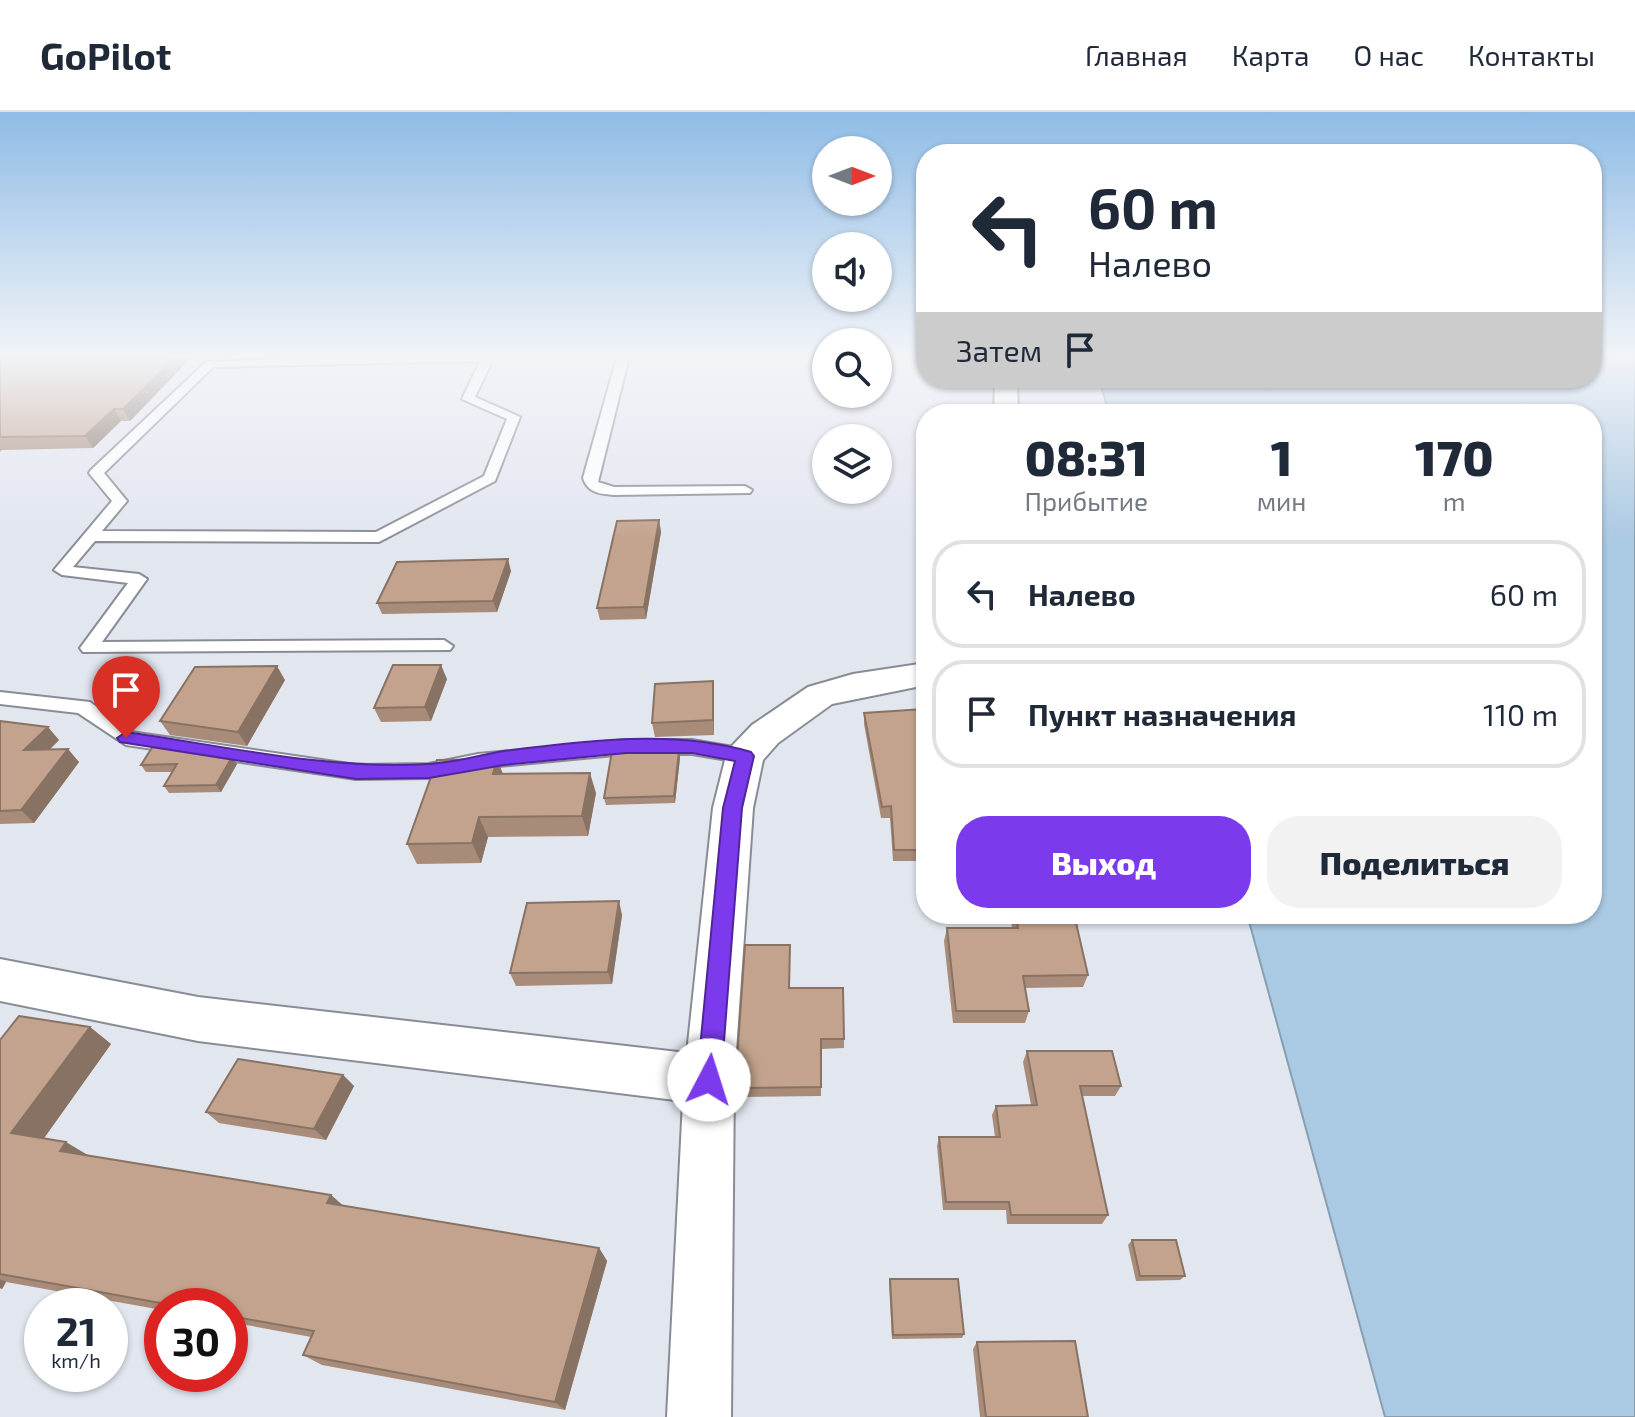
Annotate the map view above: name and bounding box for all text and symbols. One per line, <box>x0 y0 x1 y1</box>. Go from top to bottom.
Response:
text: GoPilot <box>40 32 171 78</box>
text: Главная <box>1085 38 1188 72</box>
text: Карта <box>1232 38 1310 72</box>
text: О нас <box>1354 38 1424 72</box>
text: Контакты <box>1468 38 1595 72</box>
north arrow <box>812 136 892 216</box>
map controls <box>812 136 892 504</box>
text: 60 m <box>1088 173 1218 240</box>
icon: left <box>956 176 1060 280</box>
button: sound <box>812 232 892 312</box>
text: Налево <box>1088 241 1212 284</box>
button: search <box>812 328 892 408</box>
icon: arrive <box>1058 328 1102 372</box>
text: Затем <box>956 332 1042 368</box>
button: layers <box>812 424 892 504</box>
text: 08:31 <box>1025 428 1148 486</box>
text: 1 <box>1271 428 1292 486</box>
text: 170 <box>1415 428 1493 486</box>
text: Прибытие <box>1025 485 1148 516</box>
text: мин <box>1257 485 1306 516</box>
text: m <box>1443 485 1466 516</box>
icon: left <box>960 572 1004 616</box>
text: Налево <box>1028 576 1136 612</box>
text: 60 m <box>1490 576 1558 612</box>
pin <box>92 656 160 738</box>
icon: arrive <box>104 668 148 712</box>
icon: arrive <box>960 692 1004 736</box>
text: Пункт назначения <box>1028 696 1296 732</box>
text: 110 m <box>1483 696 1558 732</box>
button: Выход <box>956 816 1251 908</box>
button: Поделиться <box>1267 816 1562 908</box>
position arrow <box>667 1038 751 1122</box>
speed limit sign: 30 <box>144 1288 248 1392</box>
text: 21 <box>56 1306 96 1354</box>
text: km/h <box>51 1348 101 1372</box>

